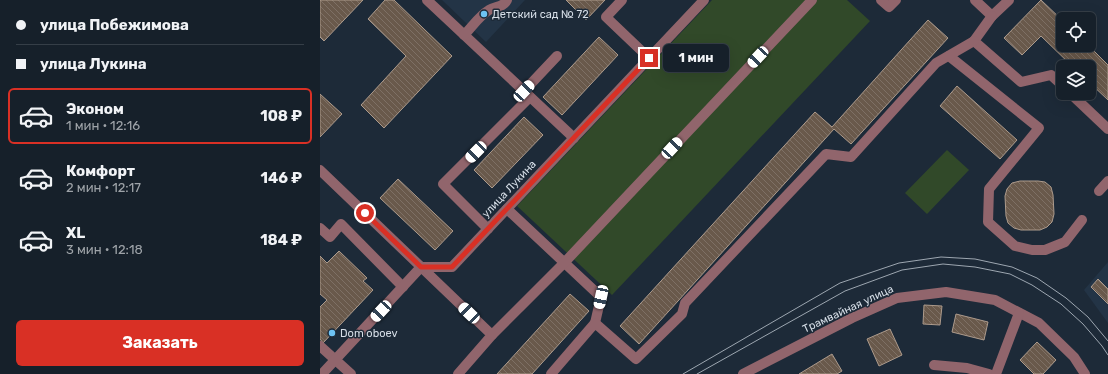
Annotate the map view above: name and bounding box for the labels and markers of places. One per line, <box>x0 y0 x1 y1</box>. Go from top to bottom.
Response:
place label: Детский сад № 72 <box>492 8 589 21</box>
marker: Детский сад № 72 <box>479 9 489 19</box>
place label: Dom oboev <box>340 327 398 340</box>
marker: Dom oboev <box>327 328 337 338</box>

